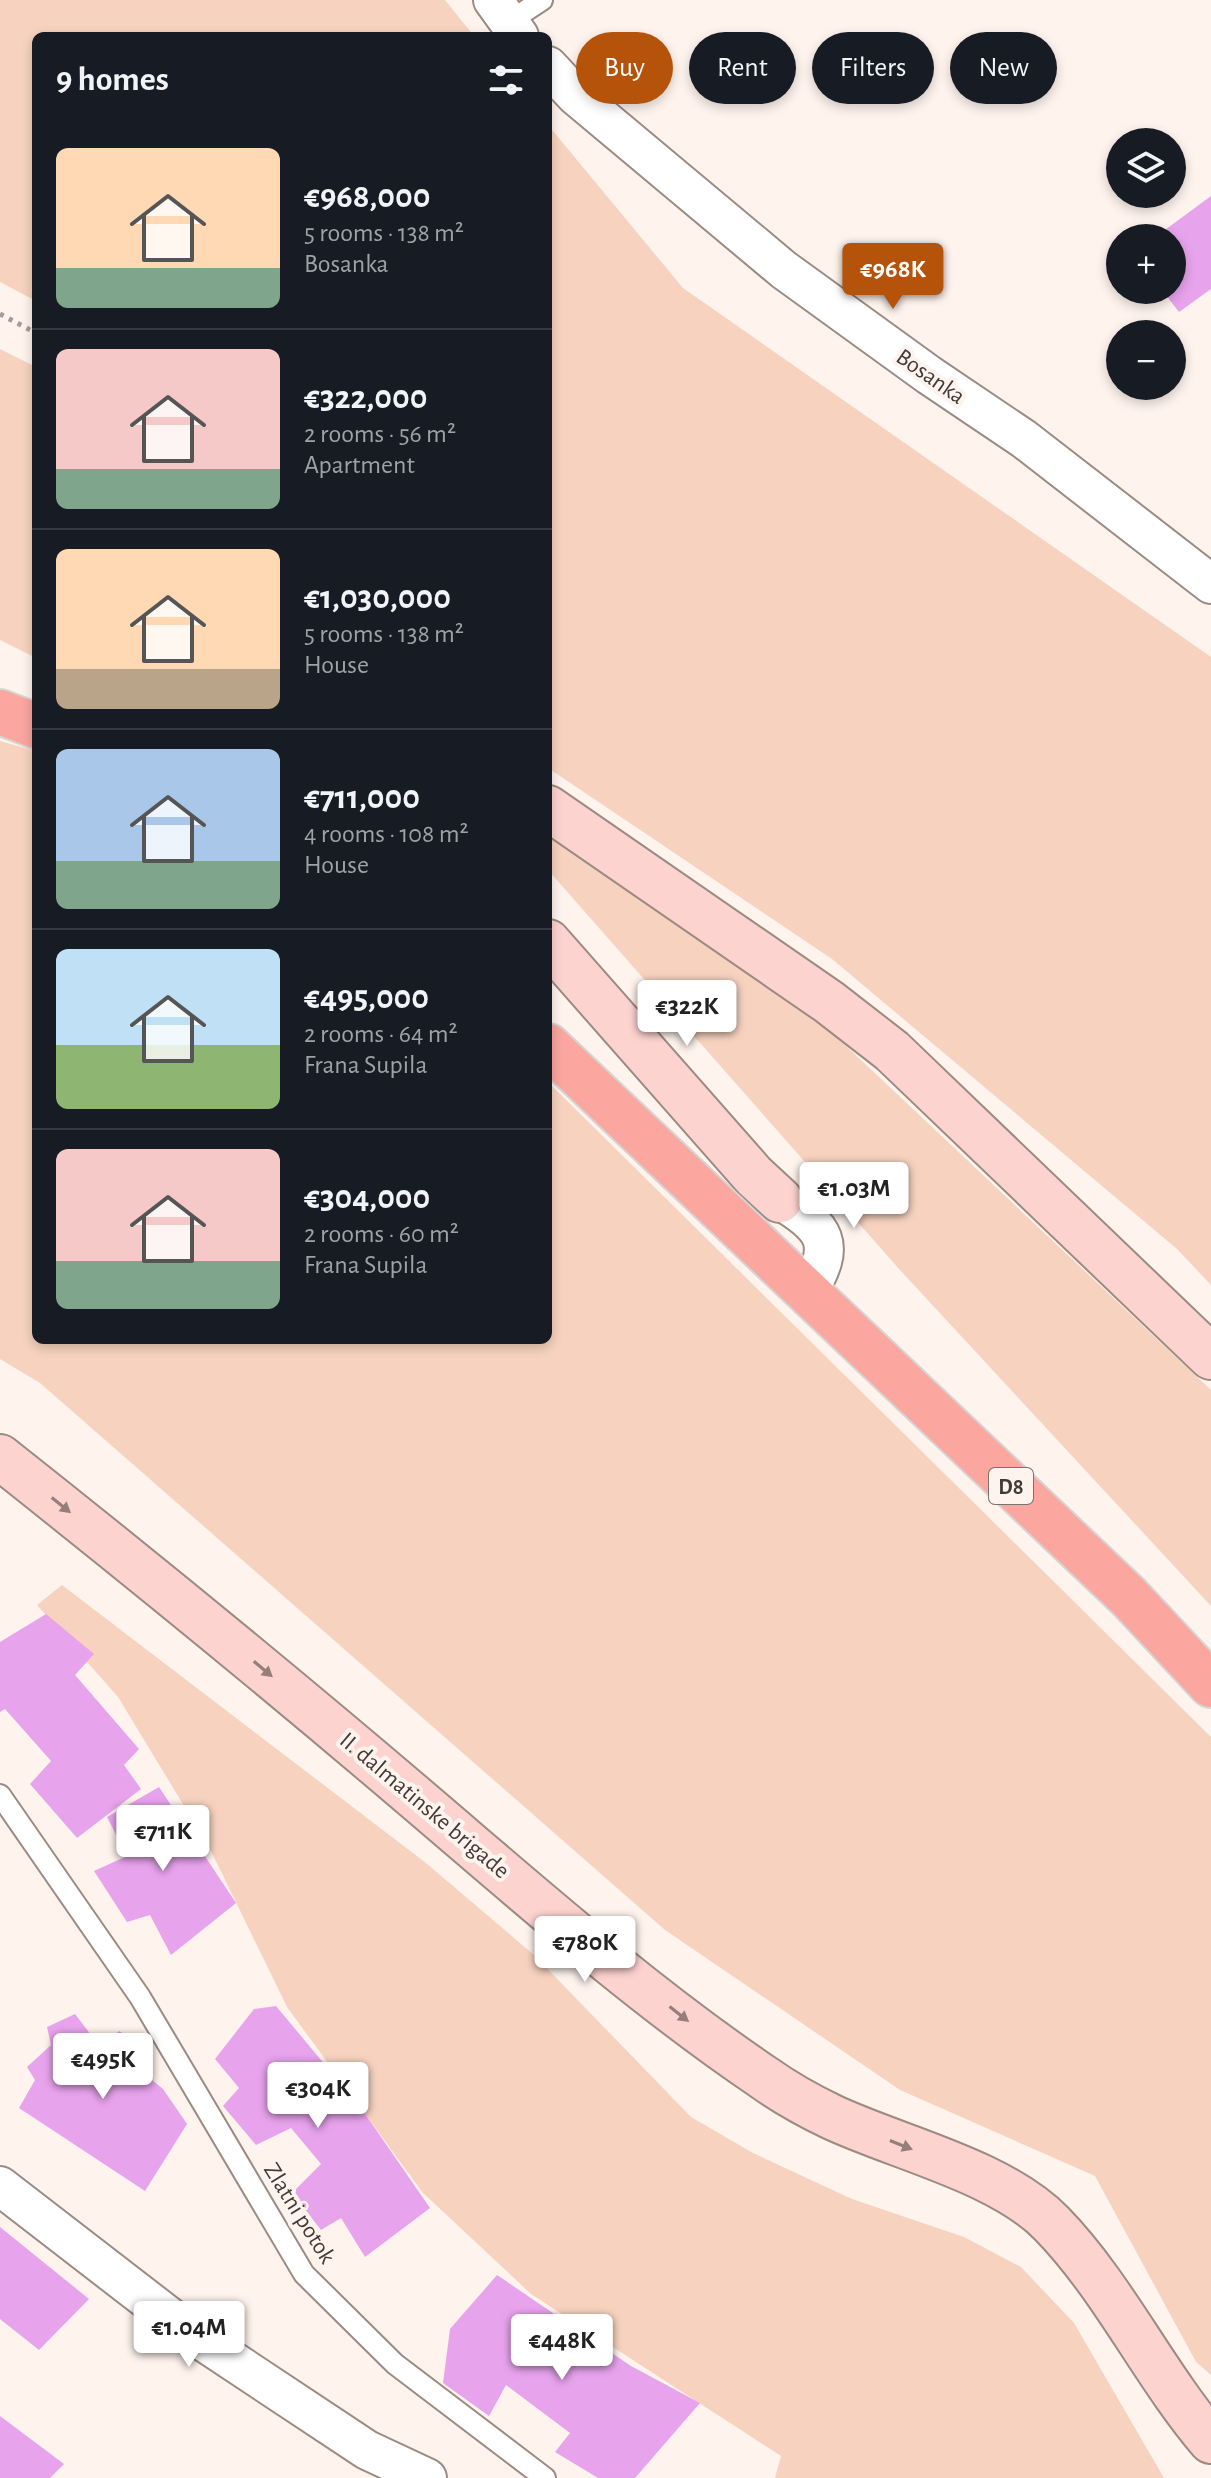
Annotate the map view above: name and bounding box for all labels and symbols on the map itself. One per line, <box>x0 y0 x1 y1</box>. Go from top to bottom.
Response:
pin: €968K <box>837 243 949 311</box>
street label: Bosanka <box>892 345 969 409</box>
pin: €322K <box>631 980 743 1048</box>
pin: €1.03M <box>789 1162 919 1230</box>
road number: D8 <box>989 1468 1033 1504</box>
one-way arrow <box>51 1497 71 1513</box>
one-way arrow <box>253 1660 273 1677</box>
street label: II. dalmatinske brigade <box>335 1728 514 1883</box>
pin: €711K <box>107 1805 219 1873</box>
pin: €780K <box>529 1916 641 1984</box>
one-way arrow <box>669 2005 689 2021</box>
pin: €495K <box>47 2033 159 2101</box>
pin: €304K <box>262 2062 374 2130</box>
one-way arrow <box>889 2139 913 2152</box>
street label: Zlatni potok <box>259 2159 339 2268</box>
pin: €1.04M <box>124 2301 254 2369</box>
pin: €448K <box>506 2314 618 2382</box>

